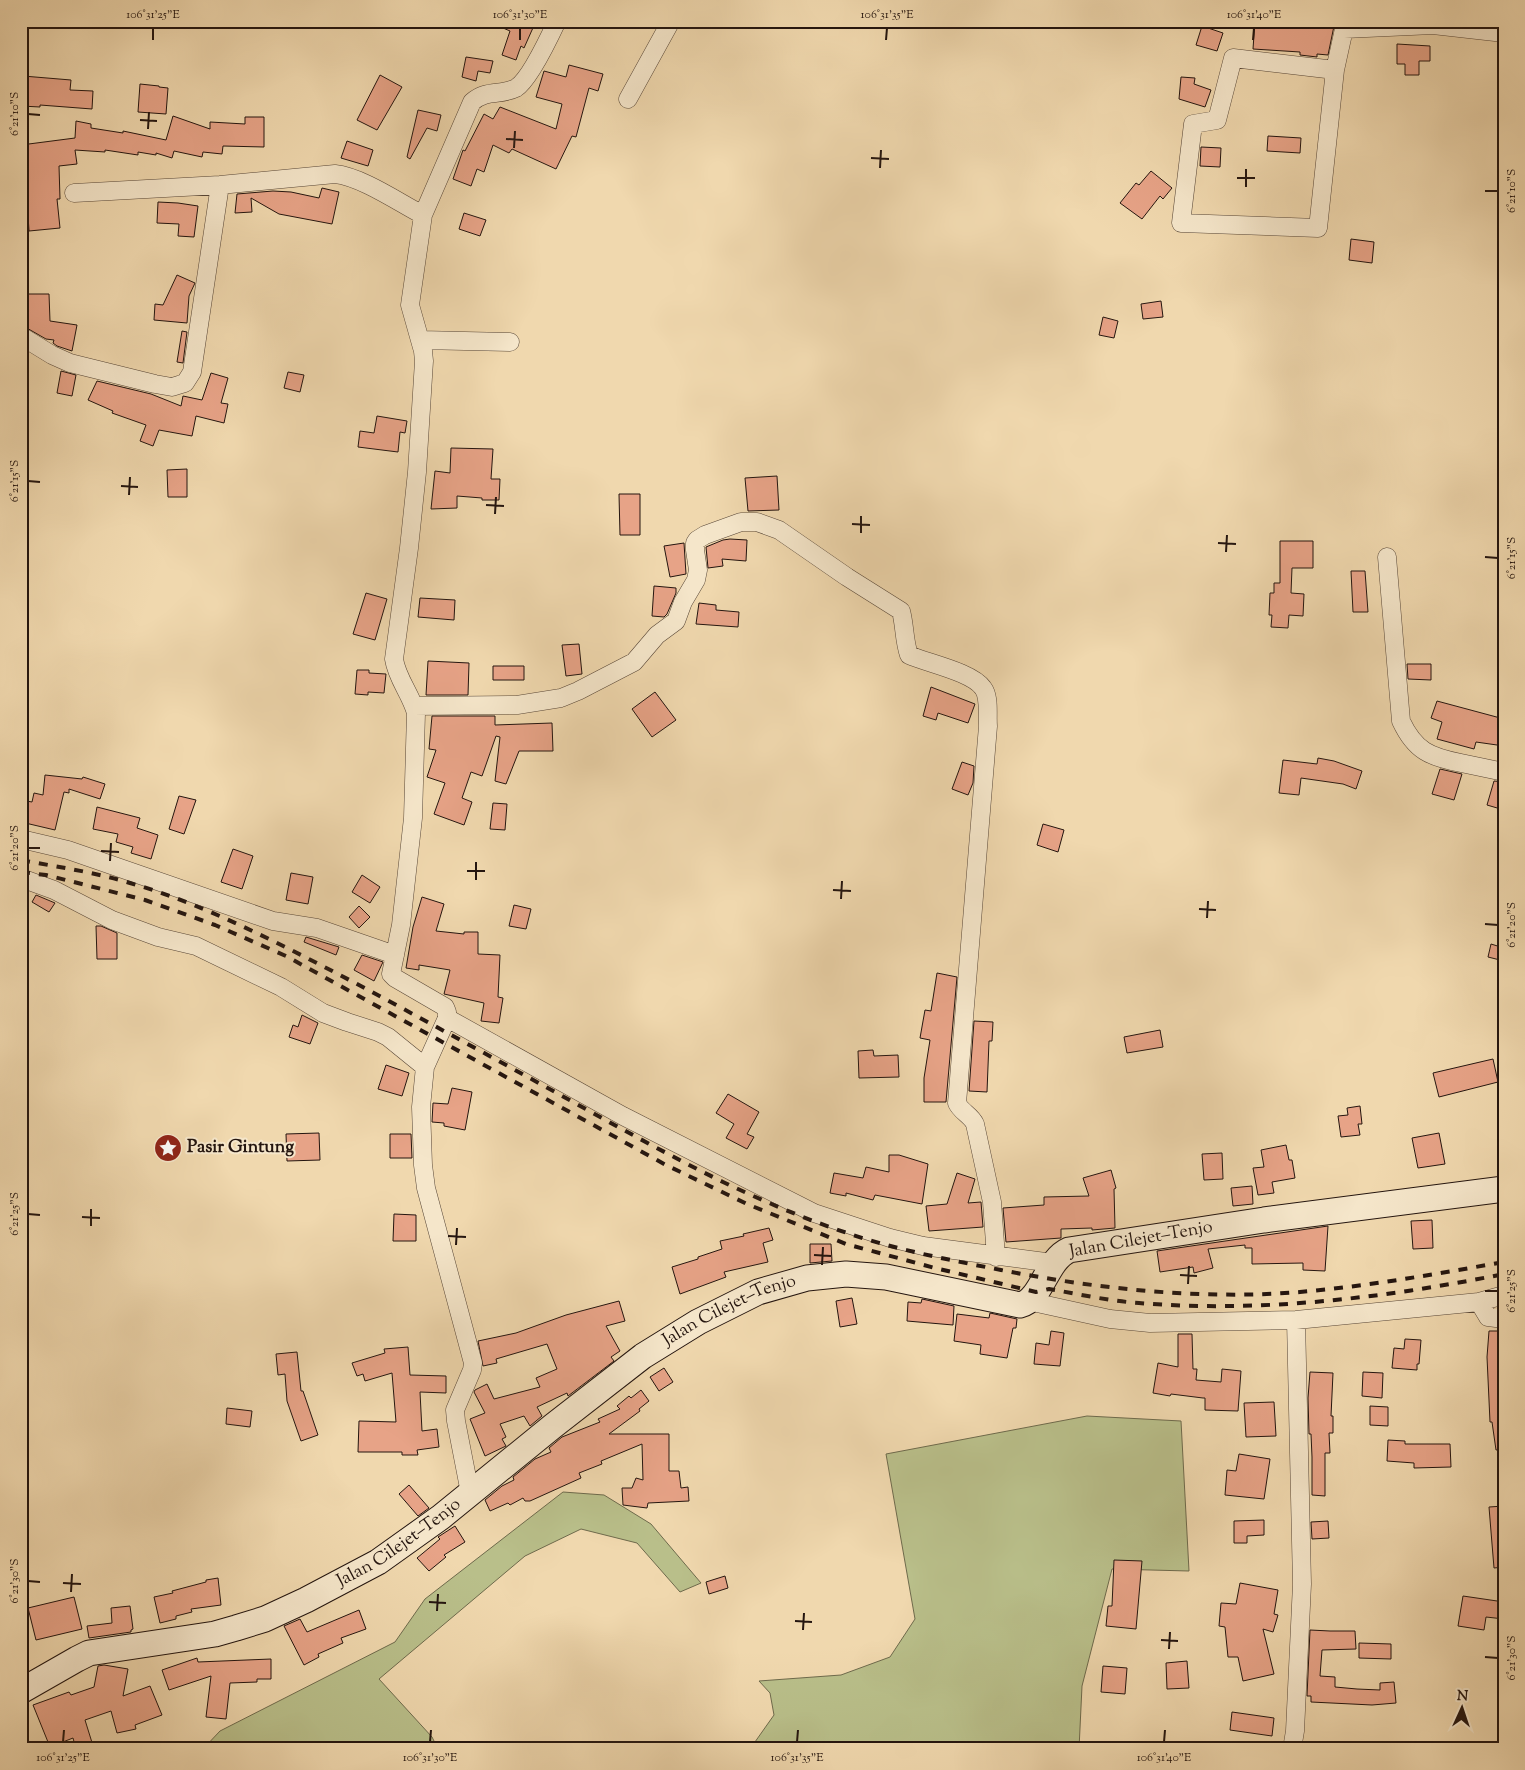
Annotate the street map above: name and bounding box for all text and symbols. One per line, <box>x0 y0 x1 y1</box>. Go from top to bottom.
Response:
text: 106°31'25"E <box>126 6 180 24</box>
text: 106°31'30"E <box>493 6 548 24</box>
text: 106°31'35"E <box>861 6 914 24</box>
text: 106°31'40"E <box>1227 6 1282 24</box>
text: 6°21'10"S <box>6 92 24 136</box>
text: 6°21'10"S <box>1503 169 1521 213</box>
text: 6°21'15"S <box>6 460 24 502</box>
text: 6°21'15"S <box>1503 537 1521 579</box>
text: 6°21'20"S <box>6 825 24 871</box>
text: 6°21'20"S <box>1503 902 1521 948</box>
place icon: Pasir Gintung <box>153 1133 183 1163</box>
place label: Pasir Gintung <box>187 1135 294 1161</box>
text: 6°21'25"S <box>6 1192 24 1236</box>
street label: Jalan Cilejet–Tenjo <box>1066 1215 1215 1266</box>
street label: Jalan Cilejet–Tenjo <box>657 1269 799 1354</box>
text: 6°21'25"S <box>1503 1269 1521 1313</box>
street label: Jalan Cilejet–Tenjo <box>331 1492 467 1595</box>
text: 6°21'30"S <box>6 1559 24 1603</box>
text: 6°21'30"S <box>1503 1636 1521 1680</box>
north arrow <box>1438 1682 1488 1732</box>
text: N <box>1456 1687 1469 1707</box>
text: 106°31'25"E <box>36 1749 90 1767</box>
text: 106°31'30"E <box>403 1749 458 1767</box>
text: 106°31'35"E <box>771 1749 824 1767</box>
text: 106°31'40"E <box>1137 1749 1192 1767</box>

